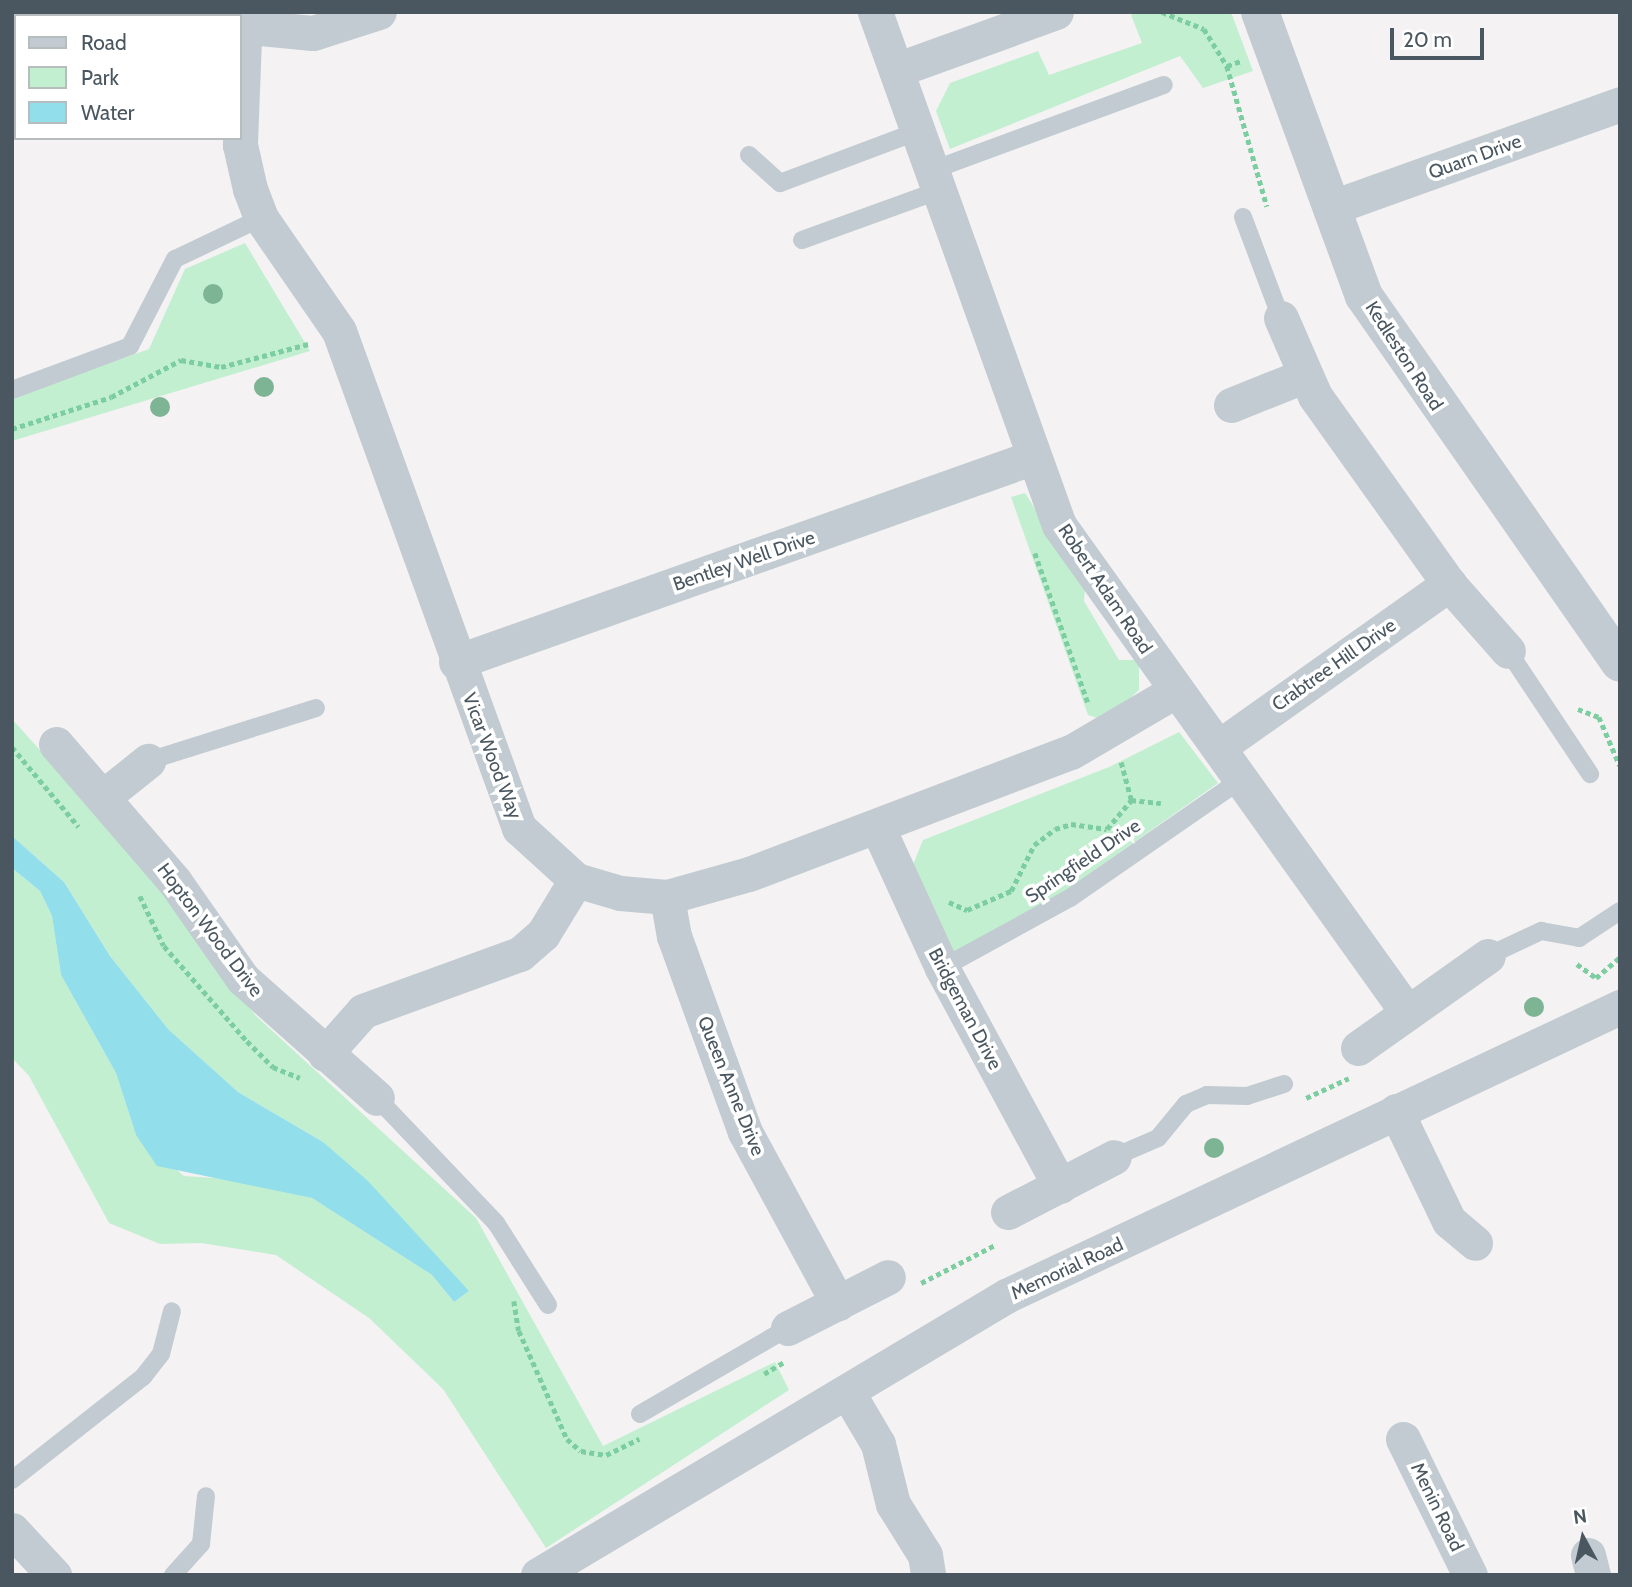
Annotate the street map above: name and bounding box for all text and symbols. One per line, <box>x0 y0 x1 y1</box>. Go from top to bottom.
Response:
legend <box>14 14 242 140</box>
scale bar <box>1394 14 1488 58</box>
text: 20 m <box>1403 27 1452 52</box>
text: Road <box>81 30 127 55</box>
text: Park <box>81 65 119 90</box>
text: Water <box>81 100 134 125</box>
street label: Quarn Drive <box>1425 130 1525 184</box>
street label: Kedleston Road <box>1360 297 1448 415</box>
street label: Robert Adam Road <box>1053 520 1157 658</box>
street label: Bentley Well Drive <box>670 526 818 596</box>
street label: Crabtree Hill Drive <box>1268 614 1400 716</box>
street label: Vicar Wood Way <box>458 690 526 822</box>
street label: Springfield Drive <box>1021 814 1145 908</box>
street label: Hopton Wood Drive <box>152 859 268 1001</box>
street label: Bridgeman Drive <box>923 944 1007 1074</box>
street label: Queen Anne Drive <box>693 1013 769 1159</box>
street label: Memorial Road <box>1007 1233 1127 1305</box>
street label: Menin Road <box>1406 1459 1468 1555</box>
north arrow <box>1548 1503 1618 1573</box>
text: N <box>1572 1504 1588 1529</box>

